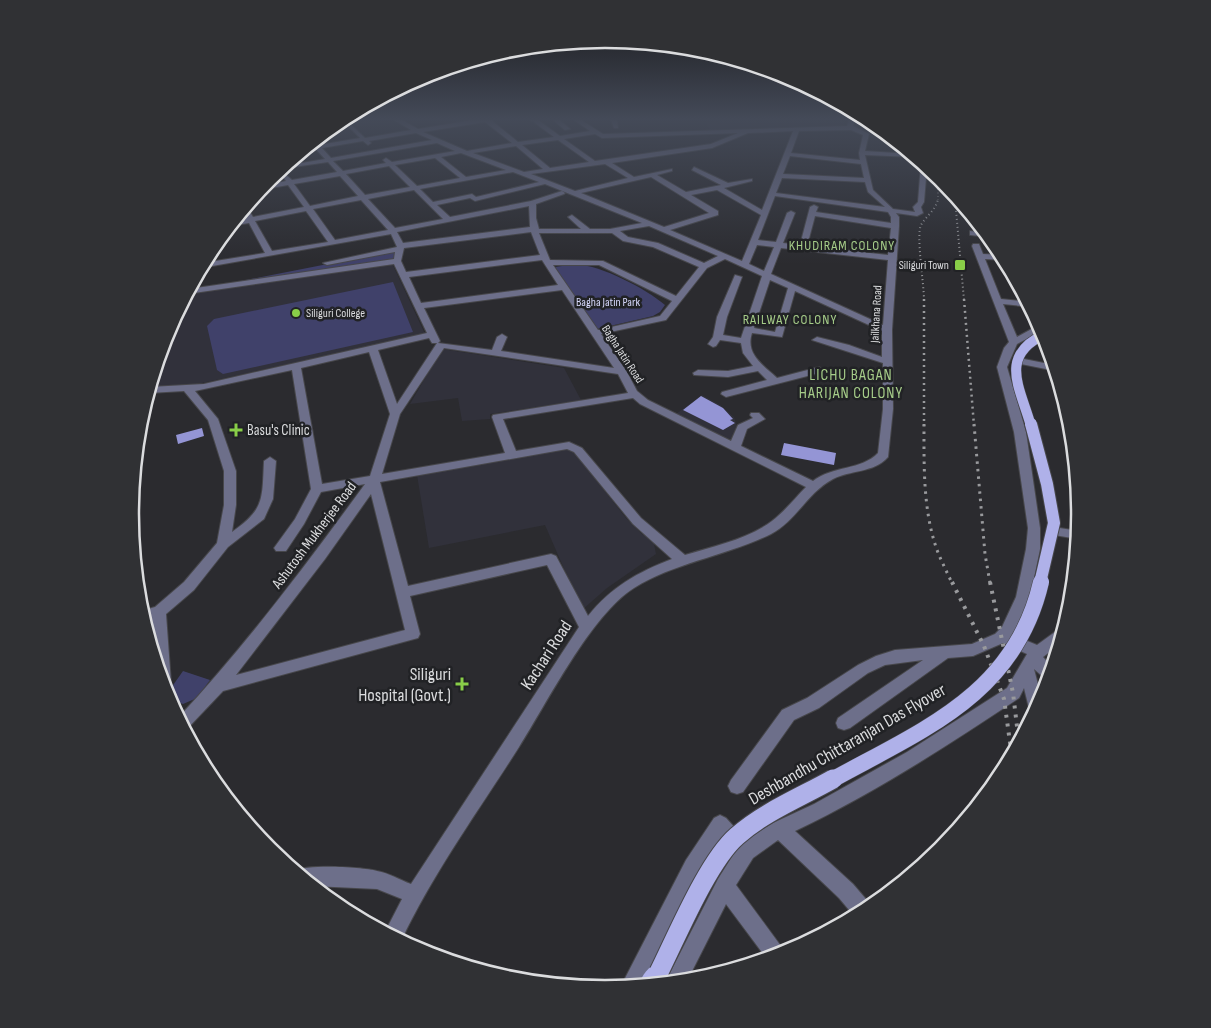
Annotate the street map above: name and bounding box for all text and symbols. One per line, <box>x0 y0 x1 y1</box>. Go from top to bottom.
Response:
district label: KHUDIRAM COLONY <box>789 237 895 254</box>
place label: Siliguri Town <box>899 258 949 273</box>
marker: Siliguri Town <box>953 258 967 272</box>
street label: Jailkhana Road <box>867 285 885 344</box>
park label: Bagha Jatin Park <box>576 295 640 310</box>
place label: Siliguri College <box>306 306 365 321</box>
marker: Siliguri College <box>290 307 302 319</box>
district label: RAILWAY COLONY <box>743 311 837 328</box>
street label: Bagha Jatin Road <box>598 322 647 386</box>
district label: LICHU BAGAN HARIJAN COLONY <box>799 366 903 403</box>
place label: Basu's Clinic <box>247 421 310 440</box>
marker: Basu's Clinic <box>229 423 243 437</box>
street label: Ashutosh Mukherjee Road <box>267 478 361 593</box>
street label: Kachari Road <box>516 617 577 694</box>
place label: Siliguri Hospital (Govt.) <box>358 664 451 706</box>
marker: Siliguri Hospital (Govt.) <box>455 677 469 691</box>
street label: Deshbandhu Chittaranjan Das Flyover <box>745 679 950 810</box>

